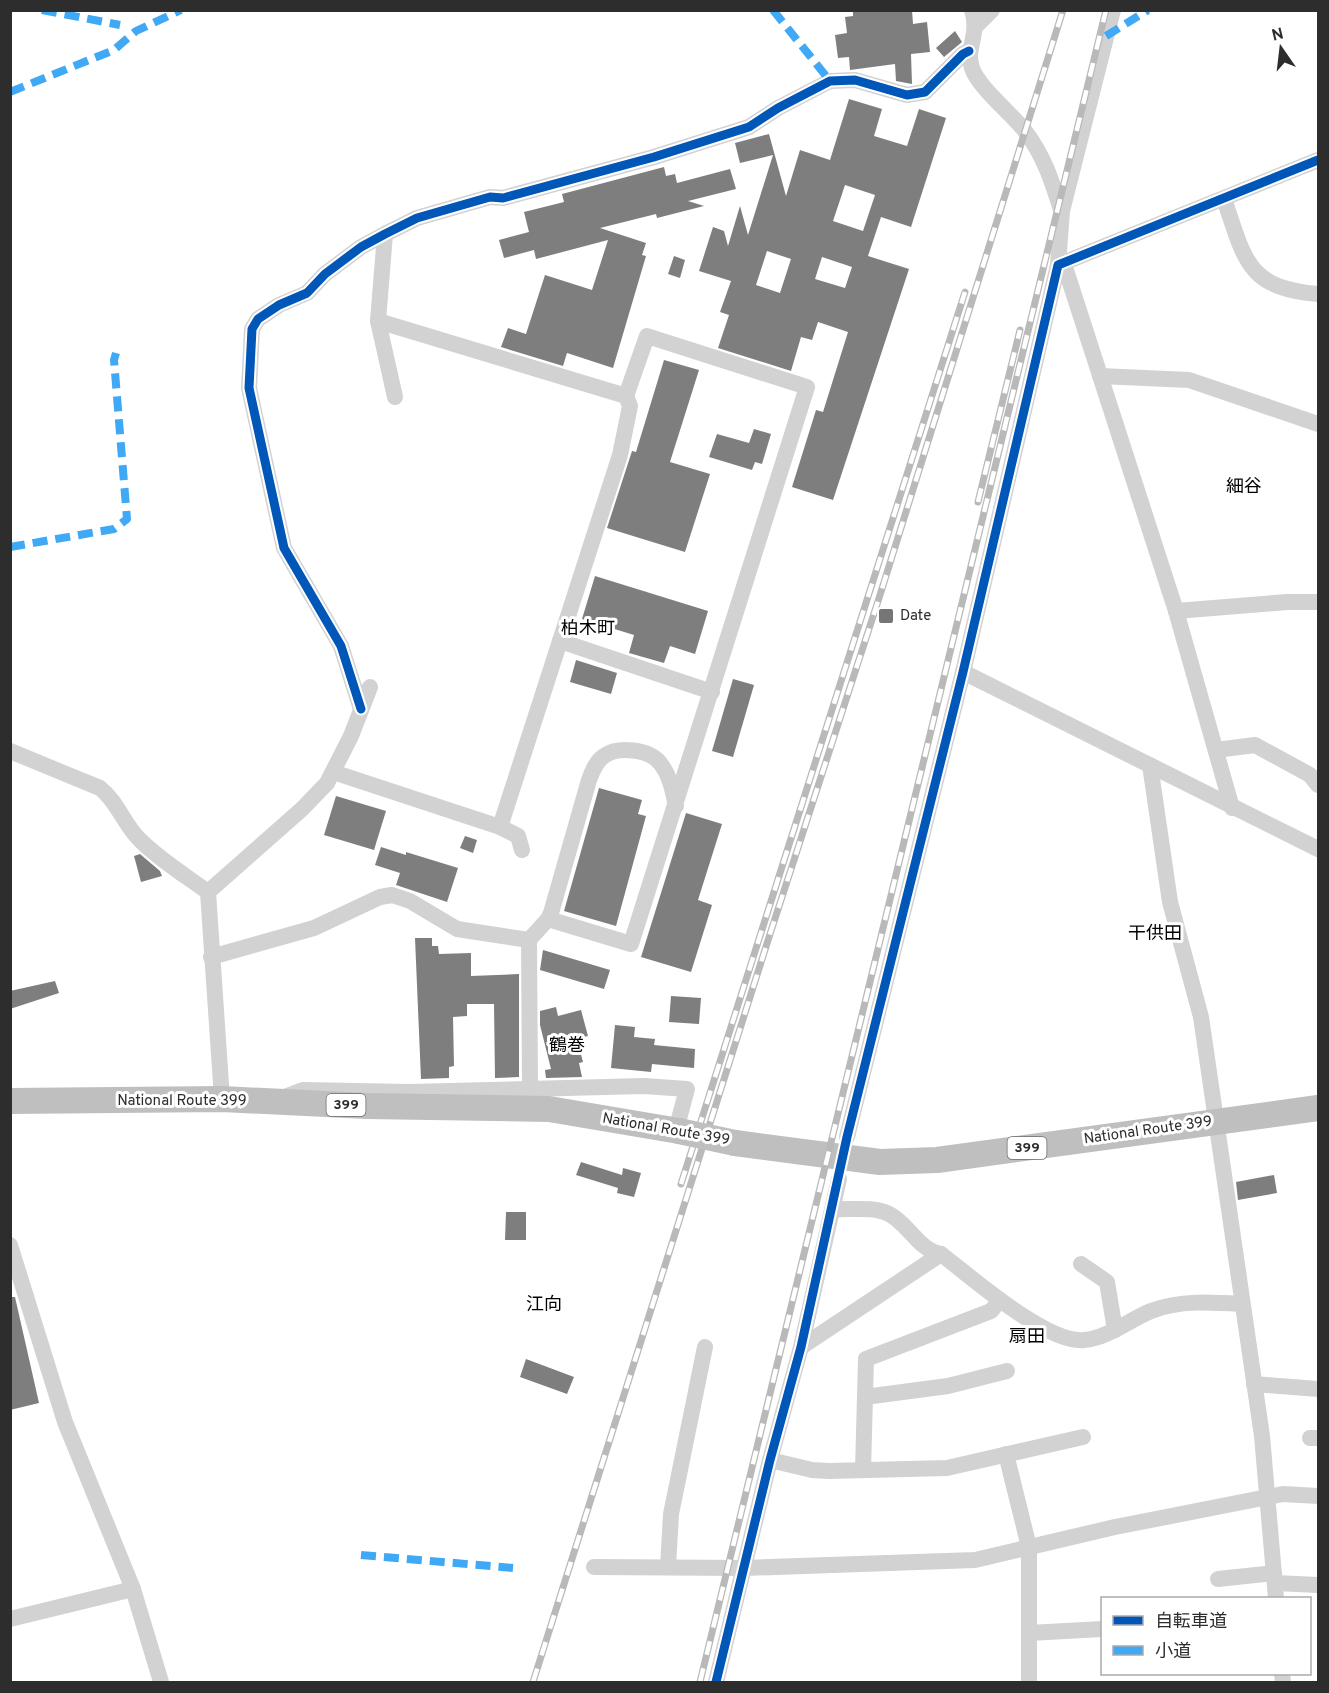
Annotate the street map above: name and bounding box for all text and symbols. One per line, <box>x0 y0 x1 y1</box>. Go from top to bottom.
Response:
north arrow <box>1251 18 1311 78</box>
text: N <box>1270 24 1286 46</box>
district label: 細谷 <box>1226 476 1262 499</box>
marker: Date <box>877 607 895 625</box>
place label: Date <box>900 607 931 626</box>
district label: 柏木町 <box>561 618 615 641</box>
district label: 干供田 <box>1128 923 1182 946</box>
district label: 鶴巻 <box>549 1035 585 1058</box>
street label: National Route 399 <box>117 1092 247 1111</box>
road number: 399 <box>326 1094 366 1116</box>
street label: National Route 399 <box>601 1109 731 1151</box>
street label: National Route 399 <box>1083 1113 1213 1149</box>
road number: 399 <box>1008 1137 1046 1159</box>
district label: 江向 <box>526 1294 562 1317</box>
district label: 扇田 <box>1009 1326 1045 1349</box>
legend <box>1101 1597 1311 1675</box>
text: 自転車道 <box>1155 1611 1227 1634</box>
text: 小道 <box>1155 1641 1191 1664</box>

